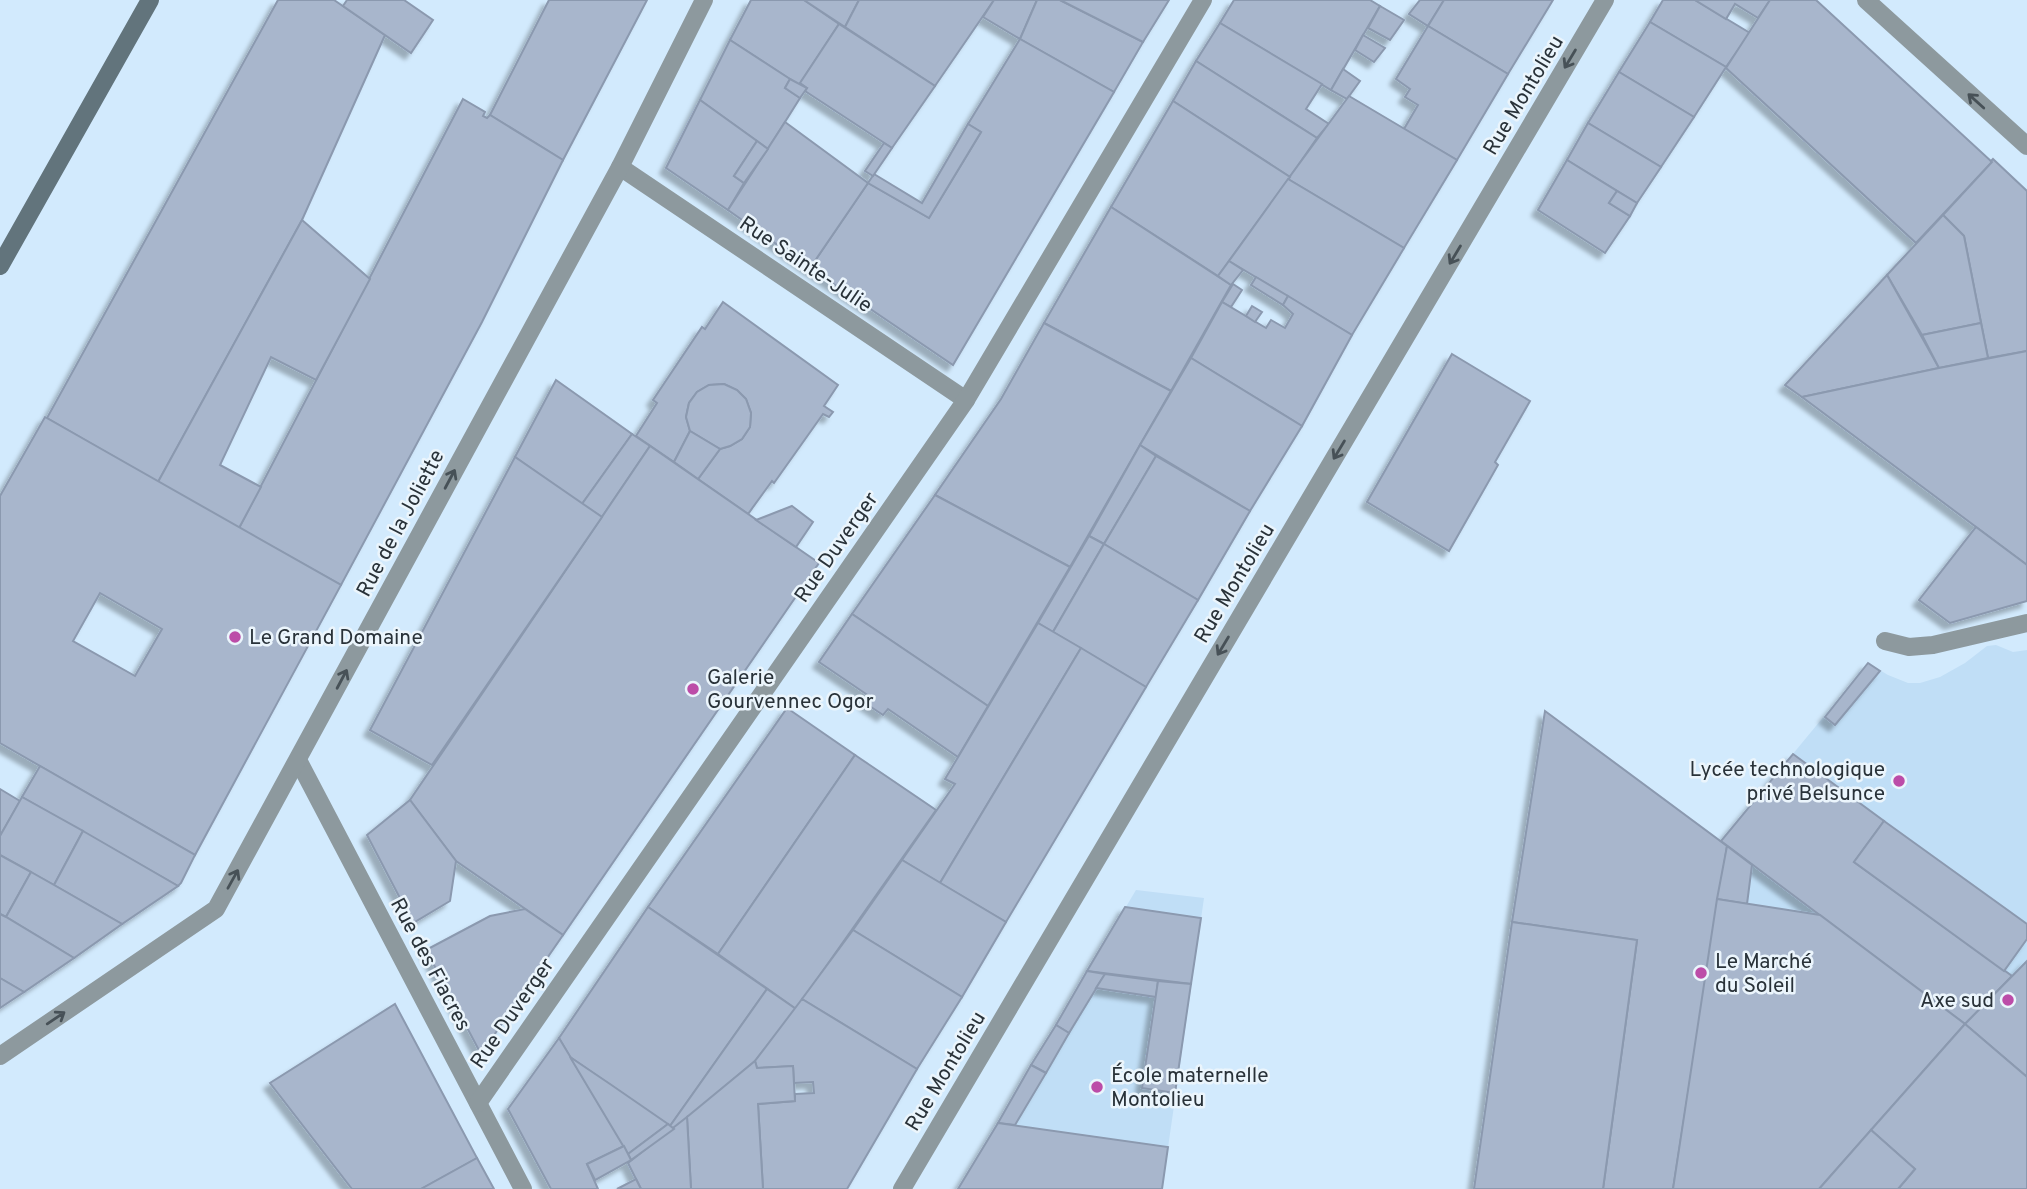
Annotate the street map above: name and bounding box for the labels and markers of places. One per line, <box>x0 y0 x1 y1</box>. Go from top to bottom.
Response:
place label: Le Grand Domaine <box>249 625 423 652</box>
marker: Le Grand Domaine <box>227 629 243 645</box>
place label: Galerie Gourvennec Ogor <box>707 665 874 716</box>
marker: Galerie Gourvennec Ogor <box>685 681 701 697</box>
place label: Lycée technologique privé Belsunce <box>1689 757 1885 808</box>
marker: Lycée technologique privé Belsunce <box>1891 773 1907 789</box>
place label: Le Marché du Soleil <box>1715 949 1812 1000</box>
marker: Le Marché du Soleil <box>1693 965 1709 981</box>
place label: Axe sud <box>1920 988 1994 1015</box>
marker: Axe sud <box>2000 992 2016 1008</box>
place label: École maternelle Montolieu <box>1111 1062 1269 1114</box>
marker: École maternelle Montolieu <box>1089 1079 1105 1095</box>

